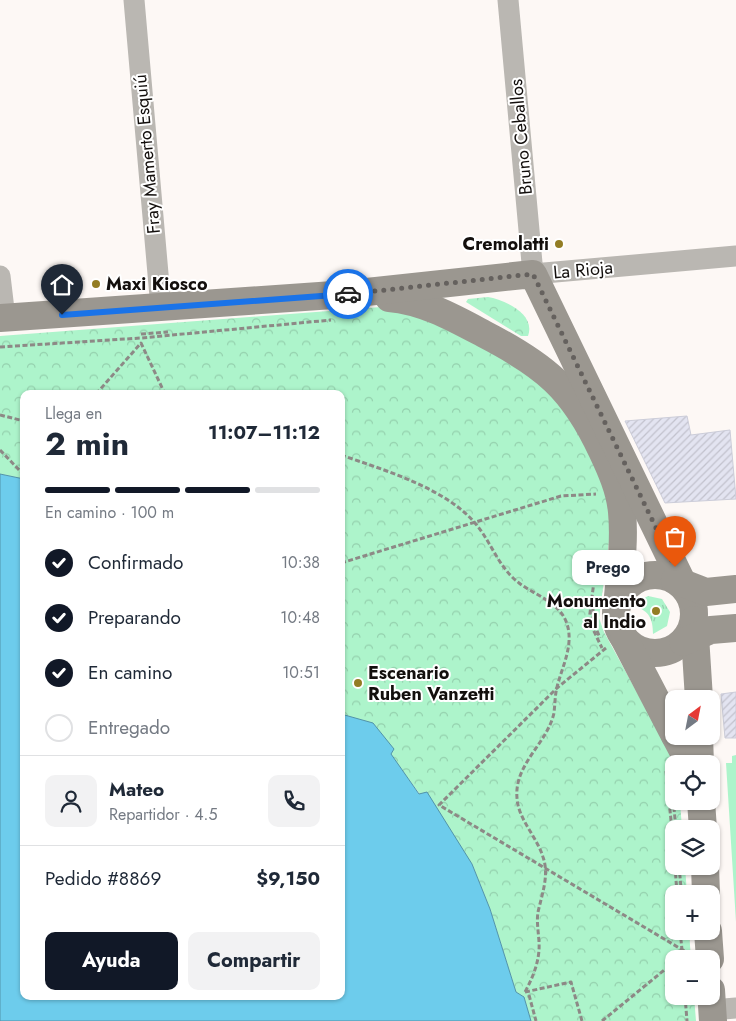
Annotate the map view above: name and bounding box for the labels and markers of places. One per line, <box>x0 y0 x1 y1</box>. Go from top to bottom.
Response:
place label: Cremolatti <box>463 231 549 257</box>
marker: Cremolatti <box>553 238 565 250</box>
pin <box>41 264 83 315</box>
place label: Maxi Kiosco <box>106 271 208 297</box>
marker: Maxi Kiosco <box>90 278 102 290</box>
pin <box>654 516 696 567</box>
callout: Prego <box>572 550 645 584</box>
place label: Monumento al Indio <box>547 588 646 635</box>
marker: Monumento al Indio <box>650 605 662 617</box>
place label: Escenario Ruben Vanzetti <box>368 660 495 707</box>
marker: Escenario Ruben Vanzetti <box>352 677 364 689</box>

